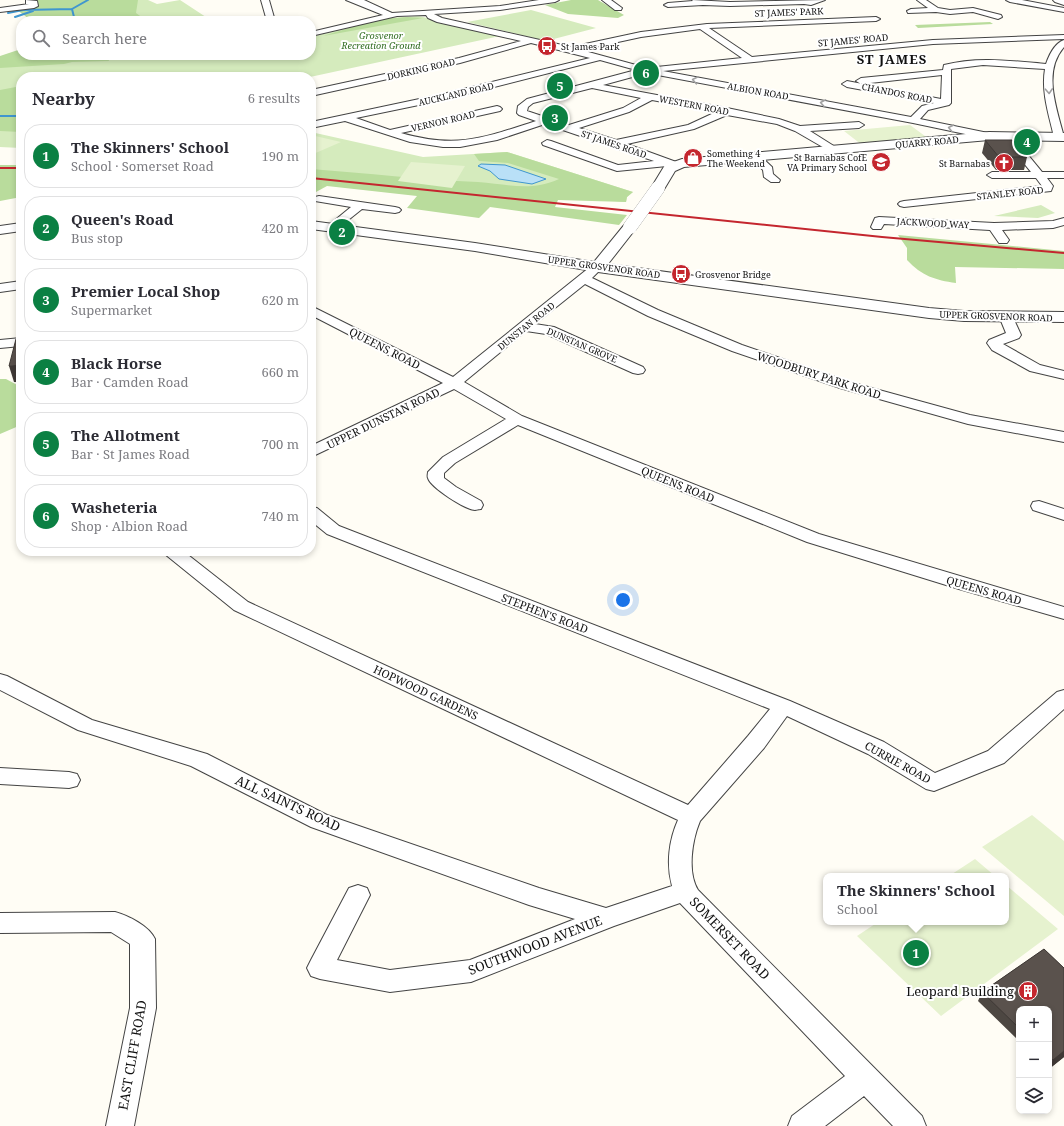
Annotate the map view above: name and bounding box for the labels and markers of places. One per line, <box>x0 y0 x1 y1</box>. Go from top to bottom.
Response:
bus stop icon: St James Park <box>536 35 558 57</box>
place label: St James Park <box>561 40 620 53</box>
pin: 6 <box>633 58 659 88</box>
pin: 5 <box>547 71 573 101</box>
pin: 3 <box>542 103 568 133</box>
pin: 4 <box>1014 127 1040 157</box>
shop icon: Something 4 The Weekend <box>682 147 704 169</box>
place label: Something 4 The Weekend <box>707 147 766 170</box>
place label: St Barnabas CofE VA Primary School <box>787 151 867 174</box>
school or university icon: St Barnabas CofE VA Primary School <box>870 151 892 173</box>
church icon: St Barnabas <box>993 152 1015 174</box>
place label: St Barnabas <box>939 157 990 170</box>
pin: 2 <box>329 217 355 247</box>
bus stop icon: Grosvenor Bridge <box>670 263 692 285</box>
place label: Grosvenor Bridge <box>695 268 771 281</box>
pin: 1 <box>903 938 929 968</box>
building icon: Leopard Building <box>1017 980 1039 1002</box>
place label: Leopard Building <box>906 982 1014 1000</box>

